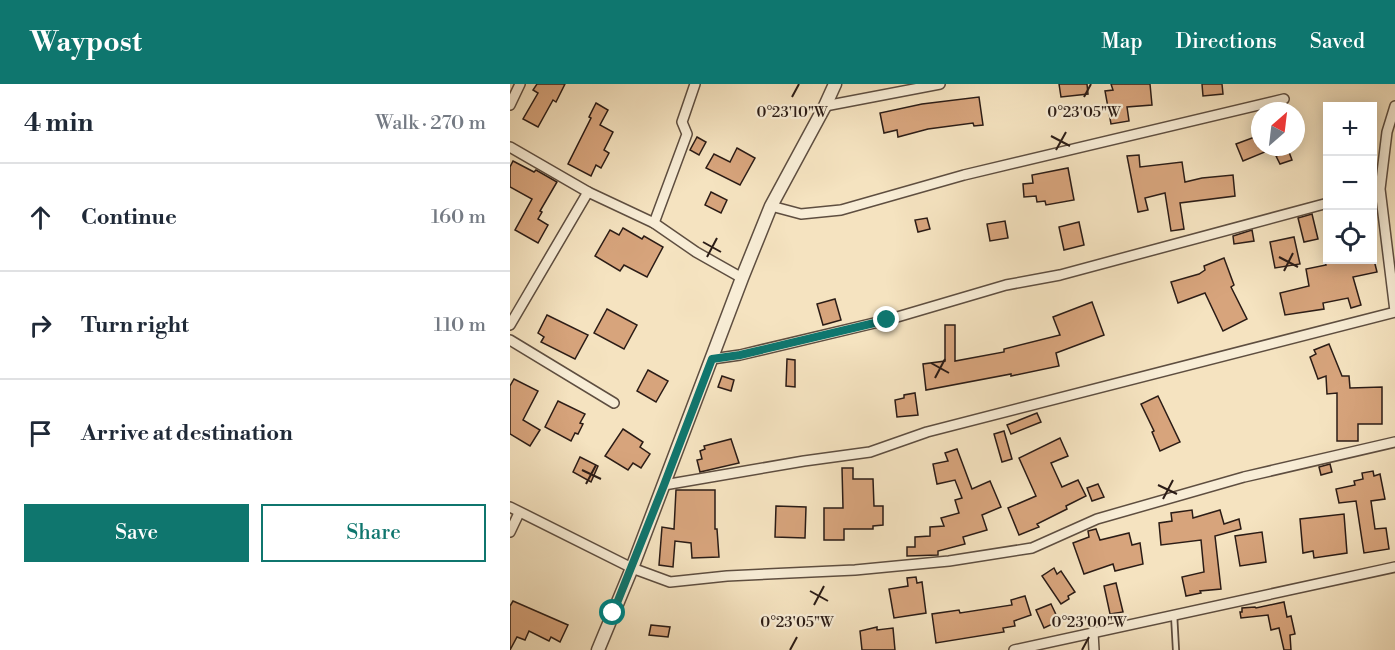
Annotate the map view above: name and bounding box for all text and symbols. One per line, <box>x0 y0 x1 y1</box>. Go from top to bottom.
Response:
text: Waypost <box>30 25 142 60</box>
text: Map <box>1101 29 1143 55</box>
text: Directions <box>1176 29 1277 55</box>
text: Saved <box>1310 29 1365 55</box>
north arrow <box>1251 102 1305 156</box>
map controls <box>1323 102 1377 264</box>
button: + <box>1323 102 1377 156</box>
text: 0°23'10"W <box>756 103 828 122</box>
text: 0°23'05"W <box>1047 103 1121 122</box>
text: 4 min <box>24 107 94 139</box>
text: Walk · 270 m <box>375 111 486 136</box>
button: − <box>1323 156 1377 210</box>
icon: ahead <box>24 201 57 234</box>
text: Continue <box>81 204 177 231</box>
text: 160 m <box>431 205 486 230</box>
button: locate <box>1323 210 1377 264</box>
route end <box>873 306 899 332</box>
icon: right <box>24 309 57 342</box>
text: Turn right <box>81 312 189 339</box>
text: 110 m <box>434 313 486 338</box>
icon: arrive <box>24 417 57 450</box>
text: Arrive at destination <box>81 420 293 447</box>
button: Save <box>24 504 249 562</box>
button: Share <box>261 504 486 562</box>
route start <box>599 599 625 625</box>
text: 0°23'05"W <box>760 613 834 632</box>
text: 0°23'00"W <box>1051 613 1127 632</box>

